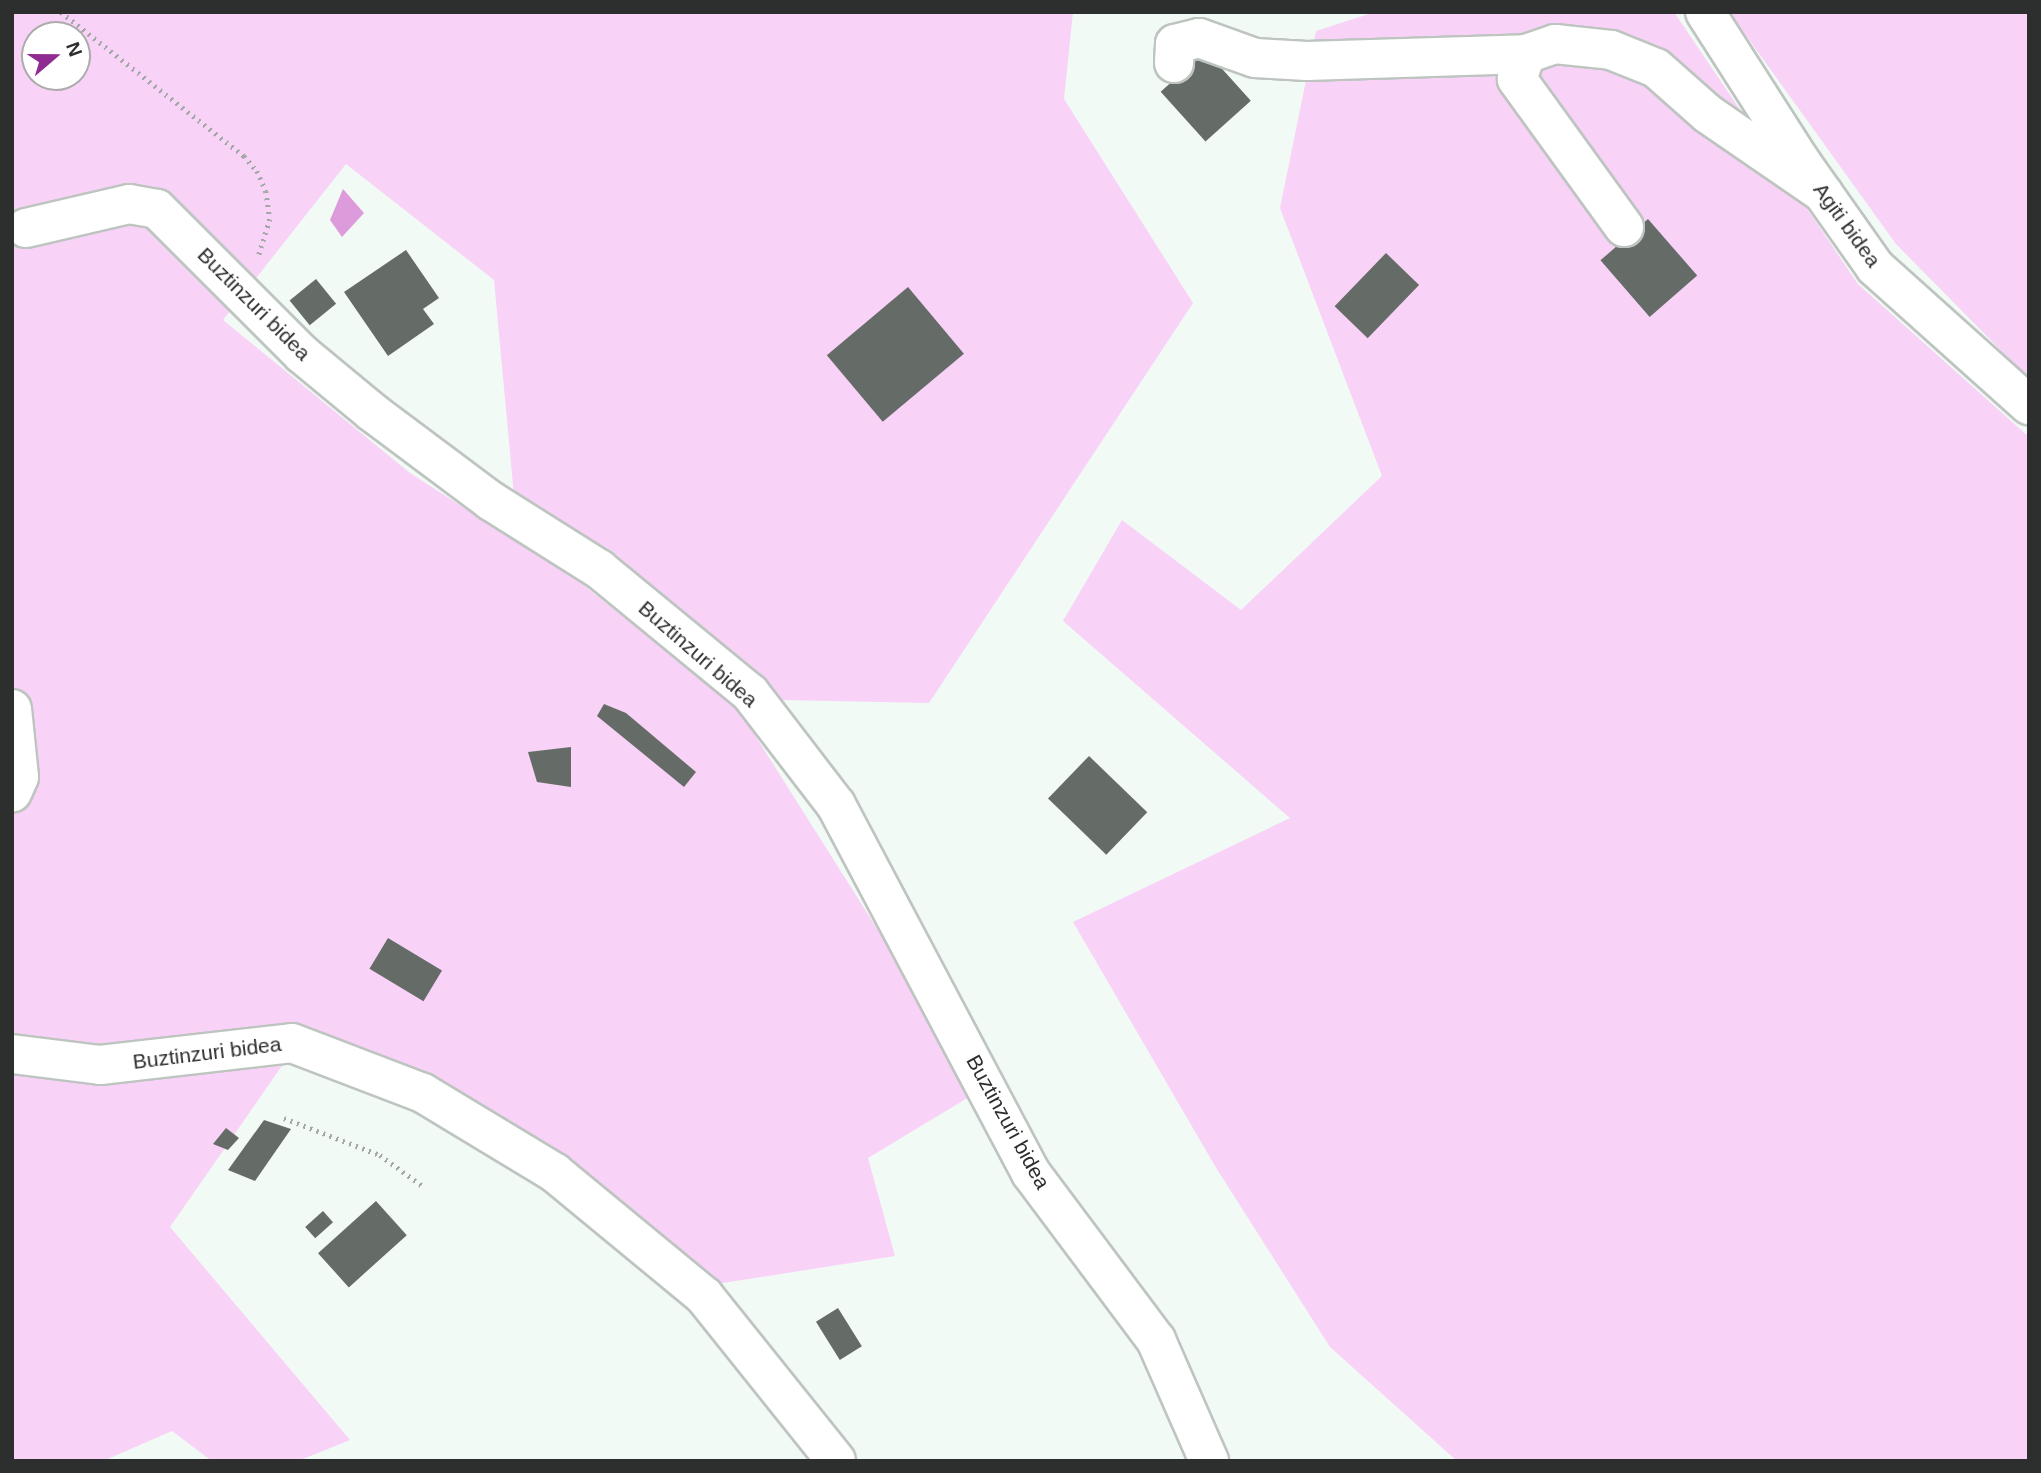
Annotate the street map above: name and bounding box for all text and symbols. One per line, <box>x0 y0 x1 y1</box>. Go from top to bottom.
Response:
north arrow <box>21 21 91 91</box>
text: N <box>62 39 87 59</box>
street label: Agiti bidea <box>1808 178 1886 272</box>
street label: Buztinzuri bidea <box>192 242 316 366</box>
street label: Buztinzuri bidea <box>633 595 763 713</box>
street label: Buztinzuri bidea <box>131 1031 283 1075</box>
street label: Buztinzuri bidea <box>961 1051 1055 1193</box>

